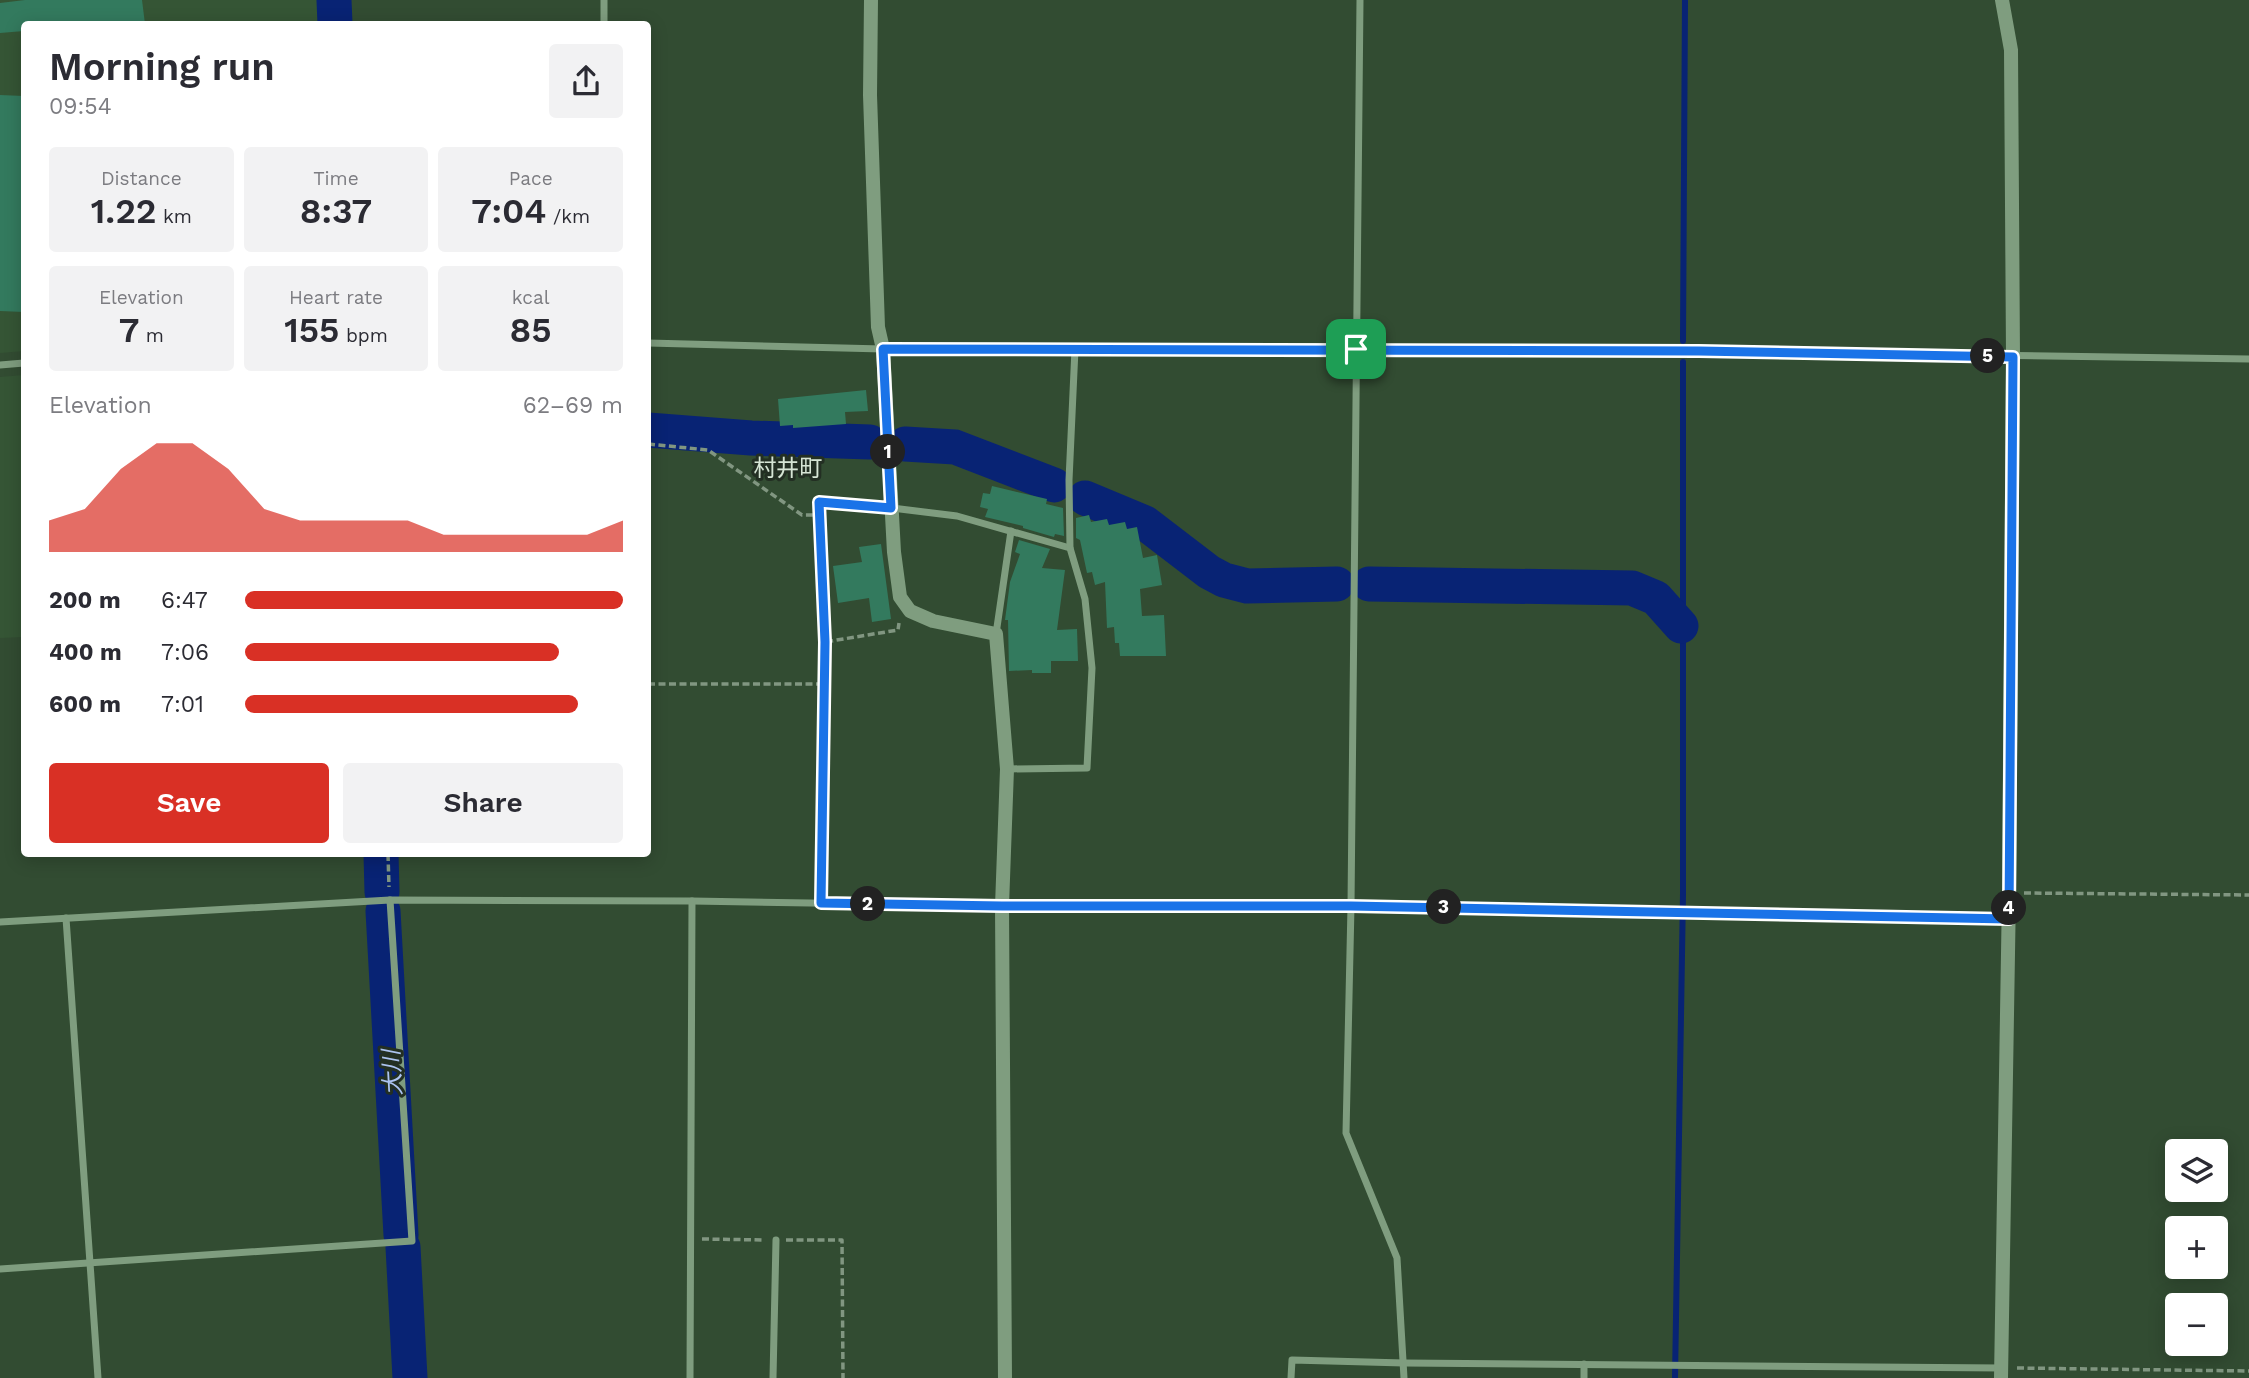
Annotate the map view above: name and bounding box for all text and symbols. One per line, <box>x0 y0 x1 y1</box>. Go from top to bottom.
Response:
button: share <box>549 44 623 118</box>
text: Morning run <box>49 45 275 89</box>
text: 09:54 <box>49 93 112 120</box>
text: Distance <box>101 167 182 190</box>
text: Time <box>313 167 359 190</box>
text: Pace <box>509 167 553 190</box>
text: 1.22 <box>91 190 157 232</box>
text: 8:37 <box>300 190 372 232</box>
text: 7:04 <box>471 190 546 232</box>
text: km <box>157 205 192 228</box>
text: /km <box>546 205 590 228</box>
text: Elevation <box>99 286 184 309</box>
text: Heart rate <box>289 286 383 309</box>
text: kcal <box>512 286 549 309</box>
text: 7 <box>119 309 139 351</box>
text: 155 <box>284 309 339 351</box>
text: 85 <box>510 309 552 351</box>
pin <box>1326 319 1386 379</box>
text: m <box>139 324 164 347</box>
text: bpm <box>339 324 388 347</box>
icon: arrive <box>1337 330 1375 368</box>
pin: 5 <box>1970 338 2006 374</box>
text: 5 <box>1982 344 1993 367</box>
text: Elevation <box>49 392 152 419</box>
text: 62–69 m <box>523 392 623 419</box>
pin: 1 <box>870 434 906 470</box>
text: 1 <box>883 440 892 463</box>
district label: 村井町 <box>754 455 823 482</box>
text: 200 m <box>49 587 121 614</box>
text: 6:47 <box>161 587 208 614</box>
text: 400 m <box>49 639 122 666</box>
text: 7:06 <box>161 639 209 666</box>
text: 600 m <box>49 691 121 718</box>
text: 7:01 <box>161 691 204 718</box>
button: Save <box>49 763 329 843</box>
button: Share <box>343 763 623 843</box>
pin: 2 <box>850 886 886 922</box>
pin: 3 <box>1426 890 1462 925</box>
pin: 4 <box>1992 890 2026 926</box>
text: 2 <box>862 892 873 915</box>
text: 3 <box>1438 895 1449 918</box>
text: 4 <box>2002 896 2015 919</box>
water label: 大川 <box>378 1046 407 1097</box>
map controls <box>2165 1139 2228 1356</box>
button: layers <box>2165 1139 2228 1202</box>
button: + <box>2165 1216 2228 1279</box>
button: − <box>2165 1293 2228 1356</box>

